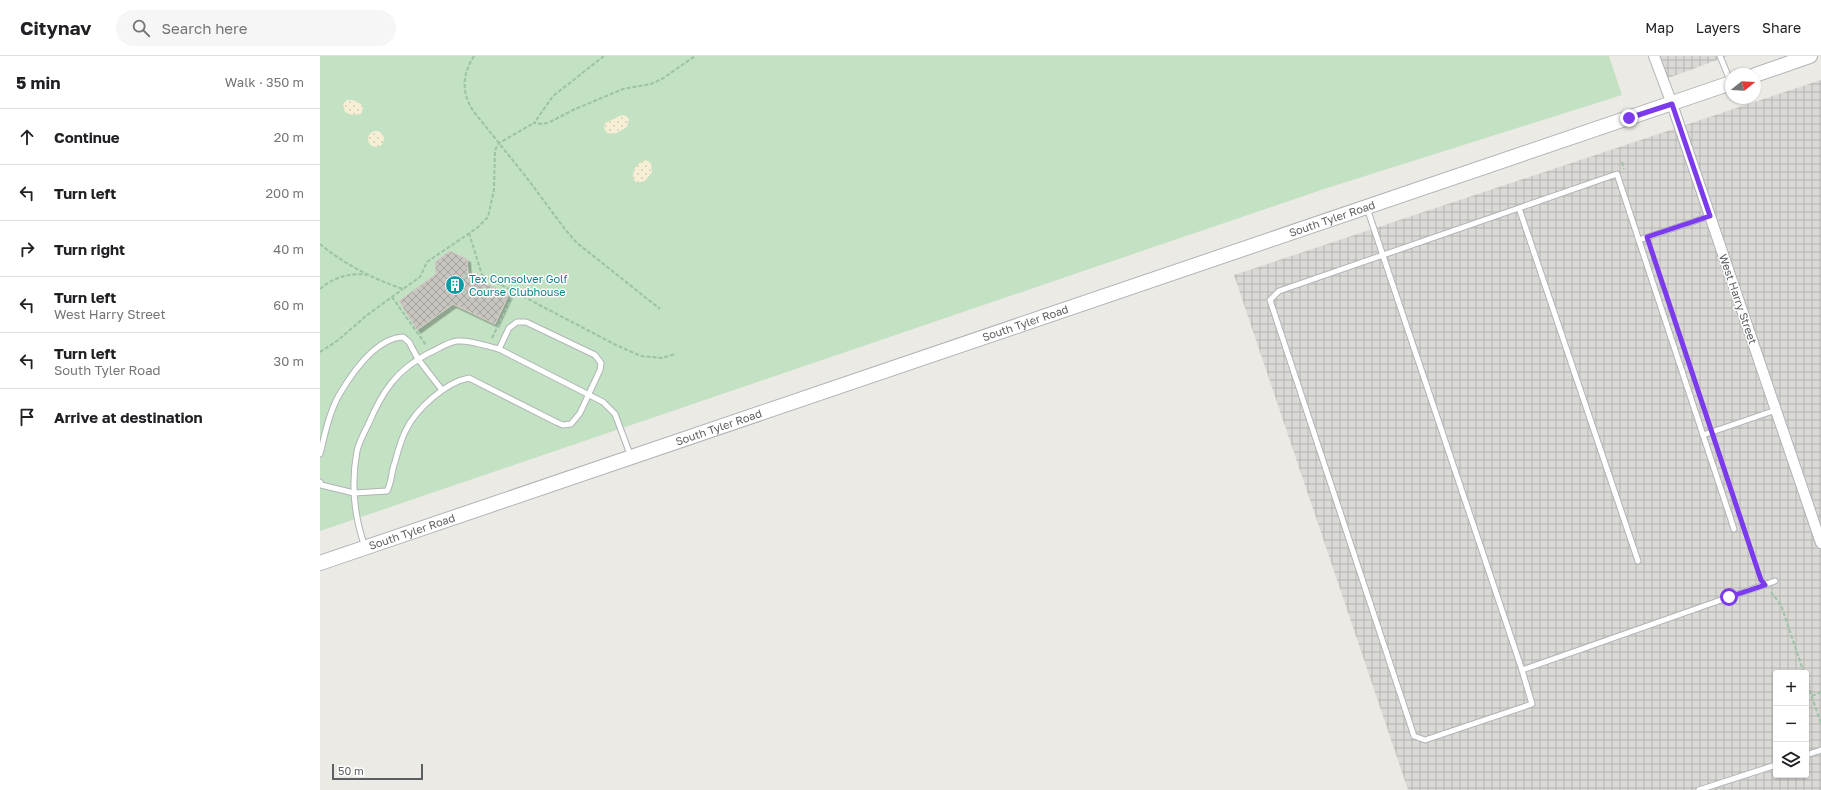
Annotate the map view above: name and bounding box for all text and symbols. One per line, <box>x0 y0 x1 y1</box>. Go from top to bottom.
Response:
search box <box>116 10 396 46</box>
text: Citynav <box>20 16 92 39</box>
icon: search <box>130 17 152 39</box>
text: Search here <box>162 19 247 37</box>
text: Map <box>1645 19 1674 36</box>
text: Layers <box>1696 19 1740 36</box>
text: Share <box>1762 19 1801 36</box>
north arrow <box>1725 68 1761 104</box>
text: 5 min <box>16 72 60 93</box>
text: Walk · 350 m <box>225 74 304 90</box>
route end <box>1620 109 1638 127</box>
icon: ahead <box>16 126 38 148</box>
text: Continue <box>54 128 120 146</box>
text: 20 m <box>274 129 304 145</box>
icon: left <box>16 182 38 204</box>
text: Turn left <box>54 184 116 202</box>
text: 200 m <box>266 185 304 201</box>
street label: South Tyler Road <box>1287 198 1377 239</box>
icon: right <box>16 238 38 260</box>
text: Turn right <box>54 240 125 258</box>
text: 40 m <box>273 241 304 257</box>
street label: West Harry Street <box>1717 252 1760 346</box>
place label: Tex Consolver Golf Course Clubhouse <box>469 272 567 298</box>
building icon: Tex Consolver Golf Course Clubhouse <box>444 274 466 296</box>
text: Turn left <box>54 288 116 306</box>
icon: left <box>16 294 38 316</box>
text: 60 m <box>273 297 304 313</box>
street label: South Tyler Road <box>980 302 1070 343</box>
text: West Harry Street <box>54 306 166 322</box>
text: Turn left <box>54 344 116 362</box>
icon: left <box>16 350 38 372</box>
text: 30 m <box>274 353 304 369</box>
text: South Tyler Road <box>54 362 160 378</box>
icon: arrive <box>16 406 38 428</box>
street label: South Tyler Road <box>674 406 763 448</box>
text: Arrive at destination <box>54 408 203 426</box>
street label: South Tyler Road <box>367 511 456 552</box>
route start <box>1720 588 1738 606</box>
map controls <box>1773 670 1809 778</box>
button: + <box>1773 670 1809 706</box>
button: − <box>1773 706 1809 742</box>
button: layers <box>1773 742 1809 778</box>
scale bar <box>332 762 423 781</box>
text: 50 m <box>338 764 364 777</box>

